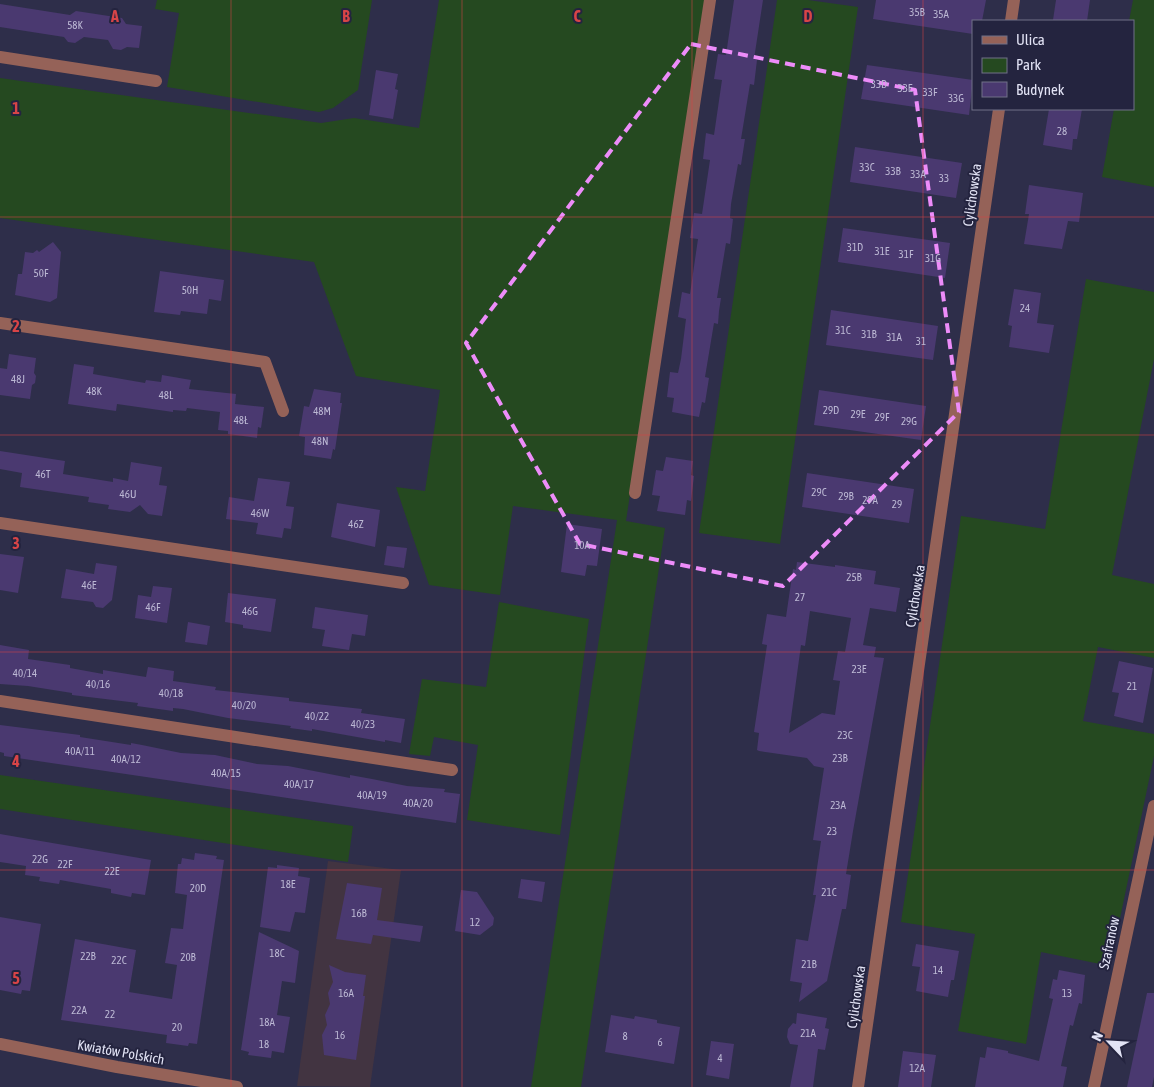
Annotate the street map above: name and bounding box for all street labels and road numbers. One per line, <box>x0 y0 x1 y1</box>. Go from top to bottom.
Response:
street label: Cylichowska <box>960 162 984 228</box>
street label: Cylichowska <box>902 563 928 629</box>
street label: Szafranów <box>1096 915 1122 971</box>
street label: Cylichowska <box>844 964 868 1030</box>
street label: Kwiatów Polskich <box>76 1036 166 1068</box>

